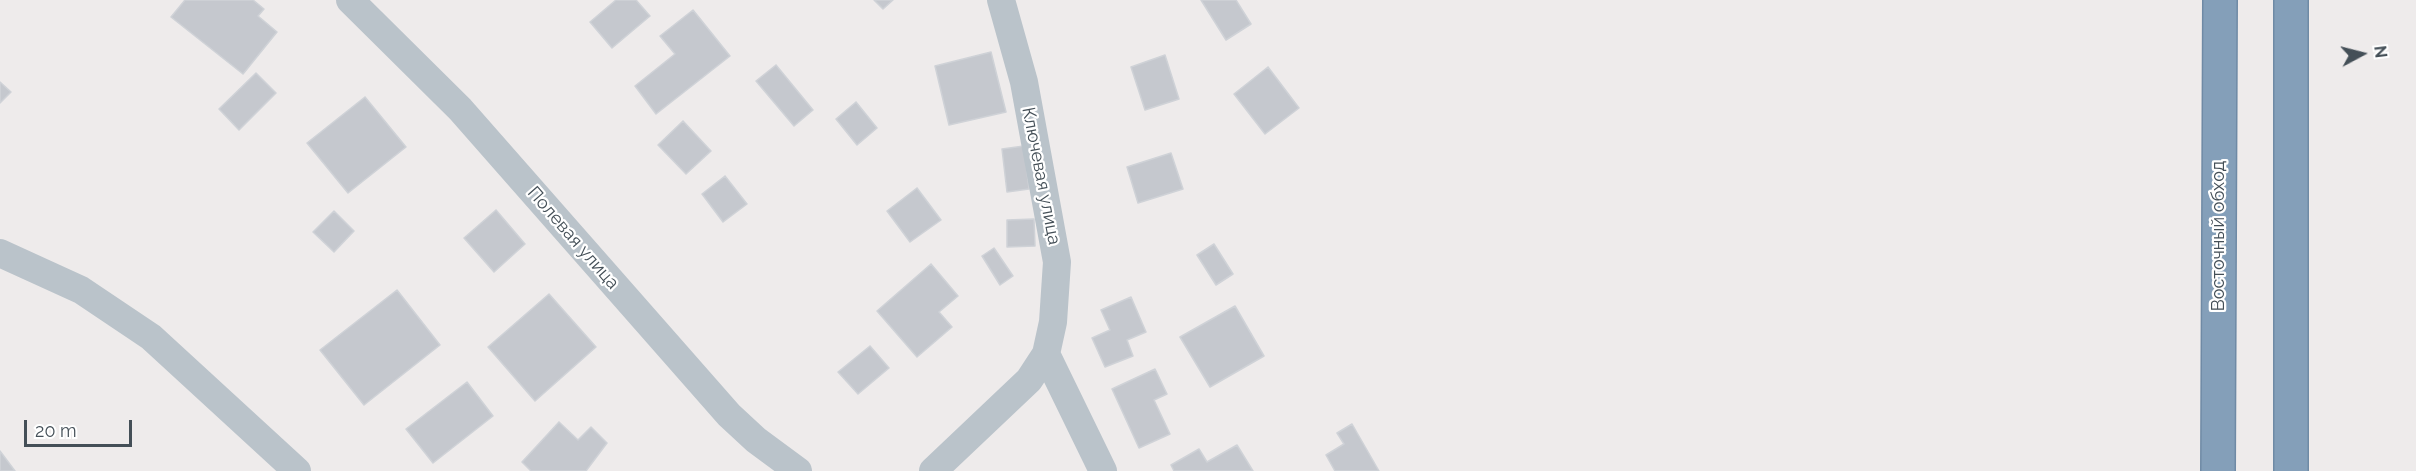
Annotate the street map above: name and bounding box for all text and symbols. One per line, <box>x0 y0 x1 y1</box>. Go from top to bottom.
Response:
north arrow <box>2332 24 2392 84</box>
text: N <box>2370 45 2391 59</box>
street label: Ключевая улица <box>1017 105 1065 247</box>
street label: Восточный обход <box>2208 161 2230 311</box>
street label: Полевая улица <box>523 182 623 294</box>
scale bar <box>27 408 135 446</box>
text: 20 m <box>35 420 77 441</box>

